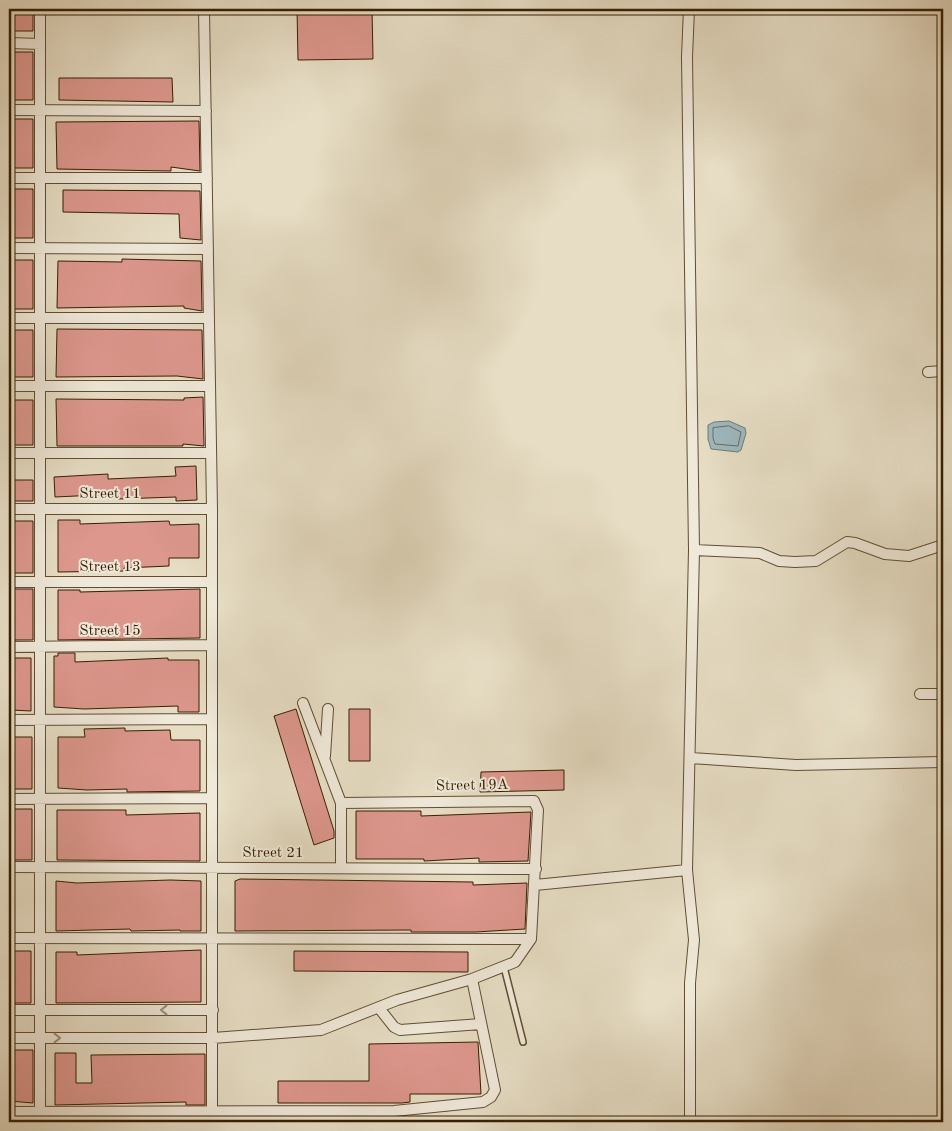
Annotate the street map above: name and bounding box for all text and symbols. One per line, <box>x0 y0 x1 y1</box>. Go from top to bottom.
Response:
street label: Street 11 <box>79 487 141 502</box>
street label: Street 13 <box>79 560 141 575</box>
street label: Street 15 <box>79 624 141 639</box>
street label: Street 19A <box>435 778 509 794</box>
street label: Street 21 <box>242 846 304 861</box>
one-way arrow <box>160 1005 168 1015</box>
one-way arrow <box>54 1033 62 1043</box>

